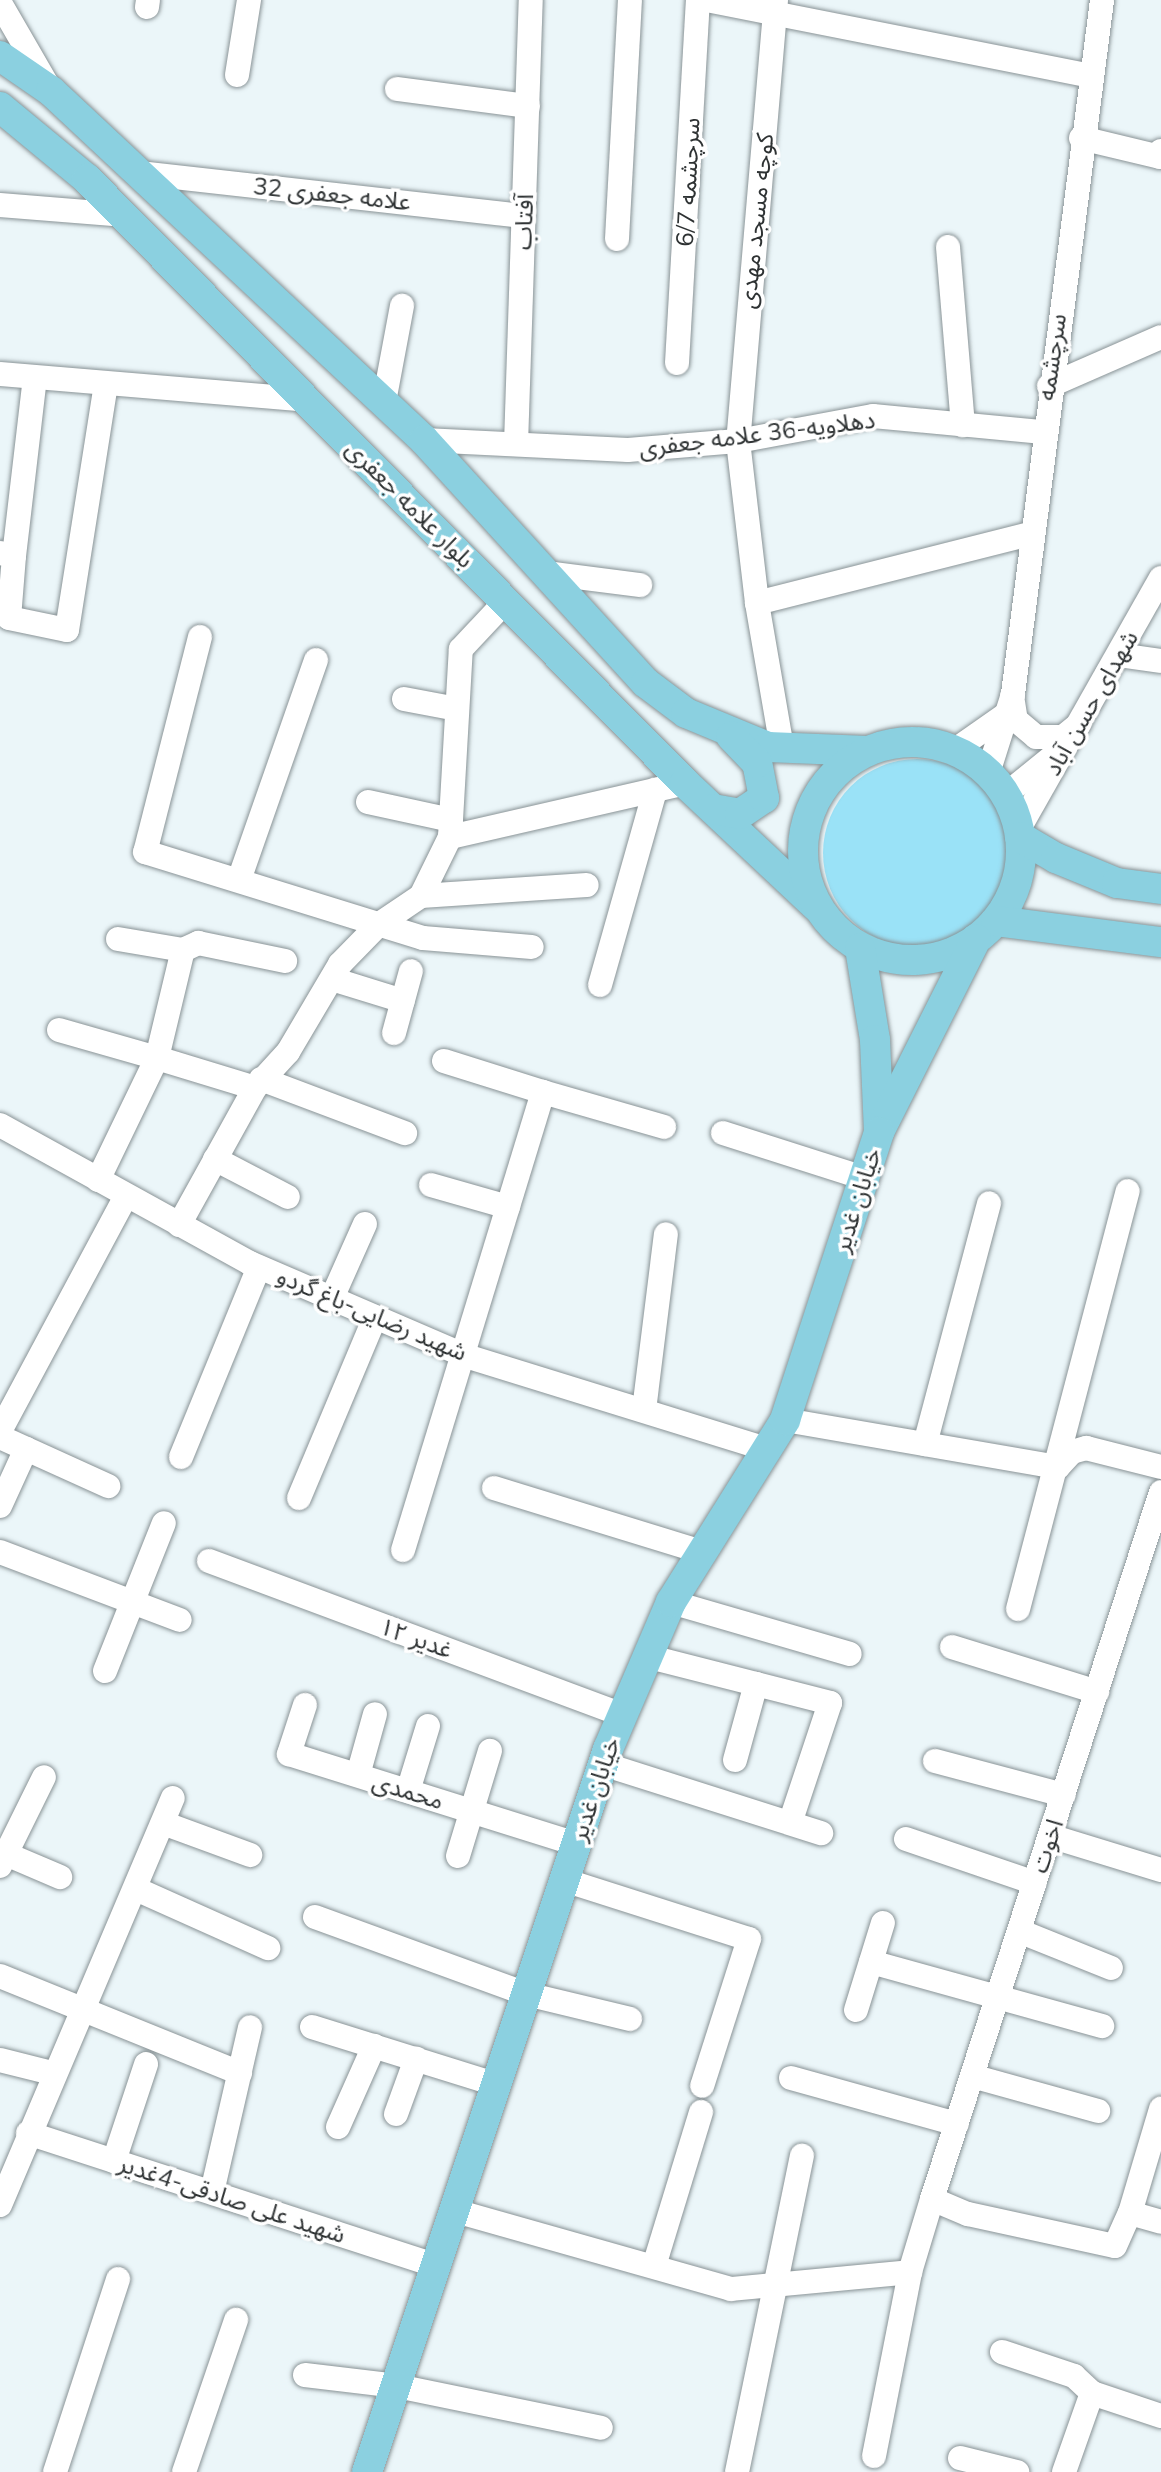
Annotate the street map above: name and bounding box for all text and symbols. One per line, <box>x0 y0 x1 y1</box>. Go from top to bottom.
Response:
street label: سرچشمه 6/7 <box>670 117 706 247</box>
street label: کوچه مسجد مهدی <box>732 132 780 310</box>
street label: علامه جعفری 32 <box>252 171 412 217</box>
street label: آفتاب <box>509 193 539 251</box>
street label: سرچشمه <box>1032 312 1072 402</box>
street label: دهلاویه-36 علامه جعفری <box>637 405 877 463</box>
street label: بلوار علامه جعفری <box>340 434 480 574</box>
street label: شهدای حسن آباد <box>1038 625 1144 781</box>
street label: خیابان غدیر <box>827 1144 887 1256</box>
street label: شهید رضایی-باغ گردو <box>273 1261 471 1367</box>
street label: غدیر ۱۲ <box>376 1612 456 1664</box>
street label: خیابان غدیر <box>564 1733 626 1845</box>
street label: محمدی <box>369 1767 447 1815</box>
street label: اخوت <box>1025 1815 1069 1877</box>
street label: شهید علی صادقی-4غدیر <box>115 2149 349 2249</box>

